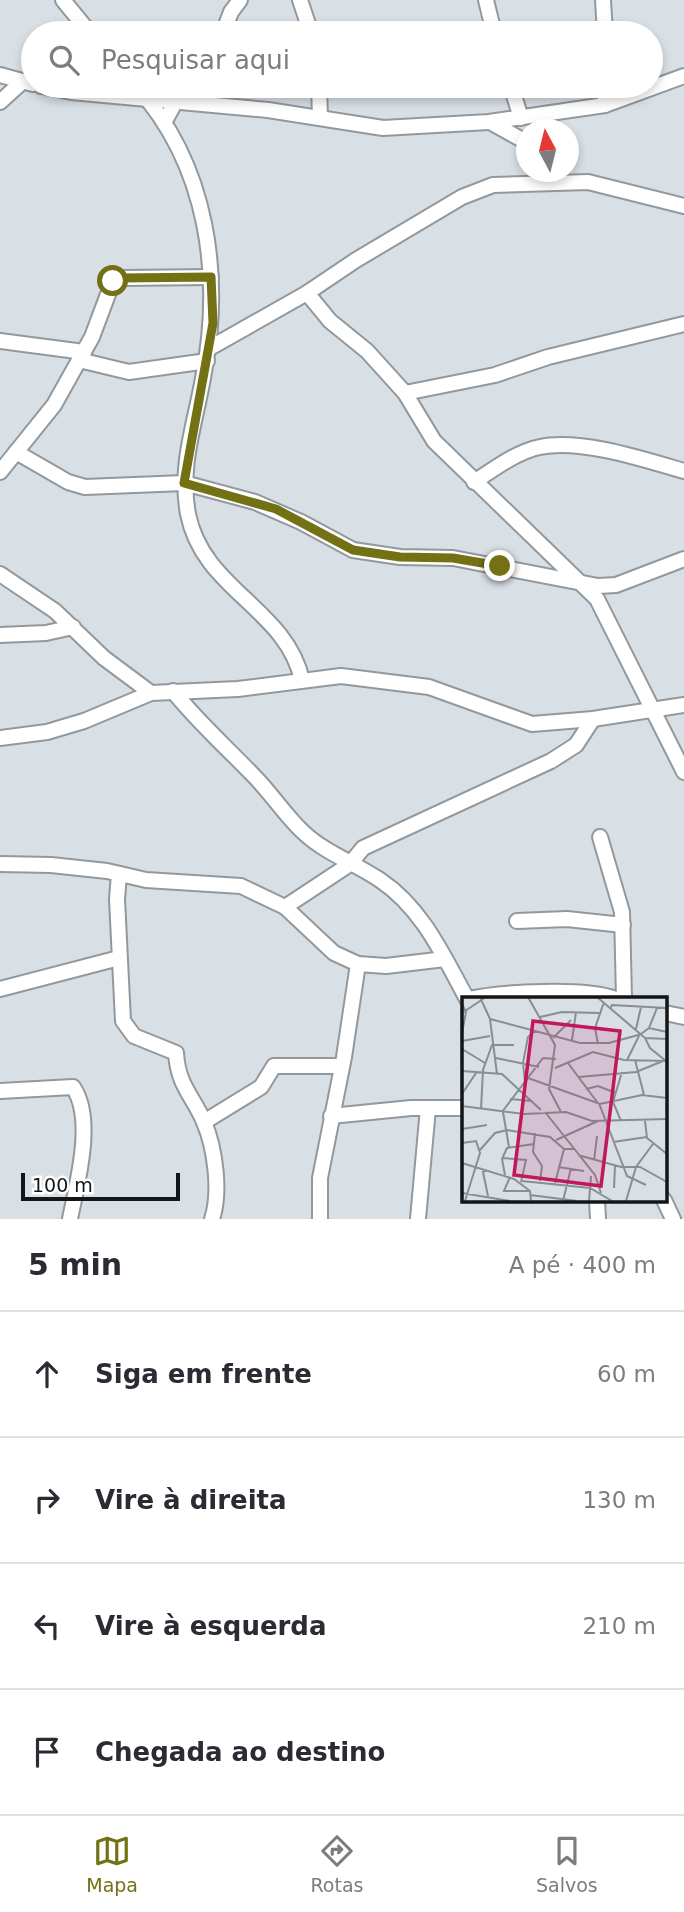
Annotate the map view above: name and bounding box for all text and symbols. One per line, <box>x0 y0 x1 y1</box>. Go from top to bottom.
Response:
search box <box>21 21 663 98</box>
icon: search <box>45 41 83 79</box>
text: Pesquisar aqui <box>101 45 290 75</box>
north arrow <box>516 119 579 182</box>
route start <box>97 265 128 296</box>
route end <box>484 550 515 581</box>
inset map <box>462 997 666 1202</box>
scale bar <box>21 1170 180 1202</box>
text: 100 m <box>32 1174 93 1196</box>
text: 5 min <box>28 1247 122 1282</box>
text: A pé · 400 m <box>509 1252 656 1278</box>
icon: ahead <box>28 1355 66 1393</box>
text: Siga em frente <box>95 1359 312 1389</box>
text: 60 m <box>597 1361 656 1387</box>
icon: right <box>28 1481 66 1519</box>
text: Vire à direita <box>95 1485 287 1515</box>
text: 130 m <box>582 1487 656 1513</box>
icon: left <box>28 1607 66 1645</box>
text: Vire à esquerda <box>95 1611 327 1641</box>
text: 210 m <box>582 1613 656 1639</box>
icon: arrive <box>28 1733 66 1771</box>
text: Chegada ao destino <box>95 1737 385 1767</box>
tab: Mapa <box>86 1832 138 1896</box>
tab: Rotas <box>311 1832 363 1896</box>
tab: Salvos <box>536 1832 598 1896</box>

